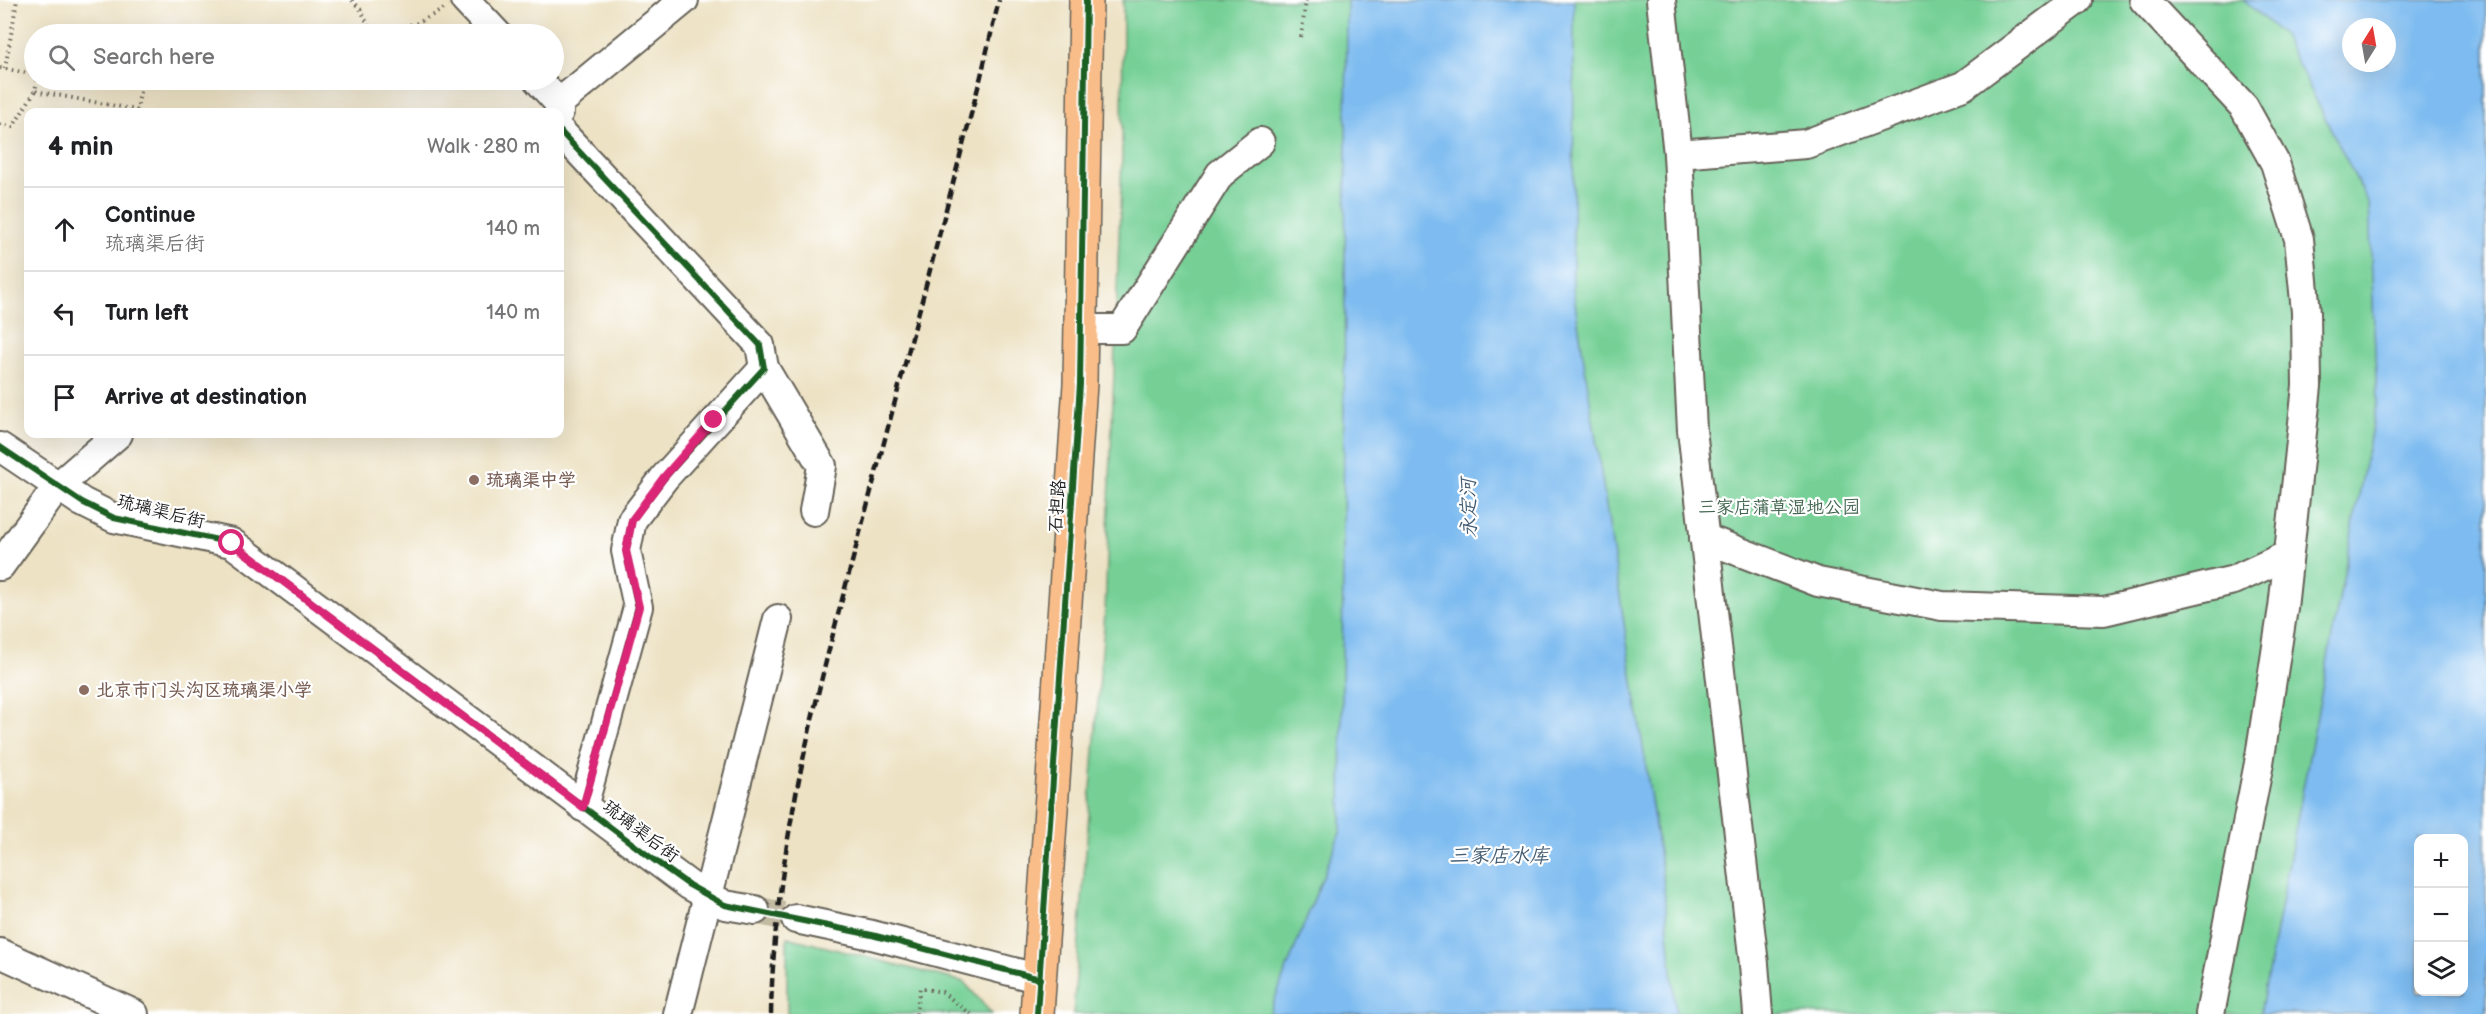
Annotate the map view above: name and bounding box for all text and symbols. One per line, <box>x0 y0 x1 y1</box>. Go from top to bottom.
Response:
north arrow <box>2342 18 2396 72</box>
search box <box>24 24 564 90</box>
icon: search <box>45 41 78 74</box>
text: Search here <box>93 44 215 71</box>
text: 4 min <box>48 132 113 163</box>
text: Walk · 280 m <box>427 135 540 159</box>
text: Continue <box>105 202 195 229</box>
icon: ahead <box>48 213 81 246</box>
text: 140 m <box>486 217 540 241</box>
text: 琉璃渠后街 <box>105 232 205 256</box>
icon: left <box>48 297 81 330</box>
text: Turn left <box>105 300 189 327</box>
text: 140 m <box>486 301 540 325</box>
icon: arrive <box>48 381 81 414</box>
text: Arrive at destination <box>105 384 307 411</box>
route end <box>700 406 726 432</box>
place label: 琉璃渠中学 <box>486 470 576 491</box>
marker: 琉璃渠中学 <box>467 473 481 487</box>
water label: 永定河 <box>1456 475 1482 538</box>
street label: 石担路 <box>1045 478 1070 534</box>
street label: 琉璃渠后街 <box>115 490 207 533</box>
park label: 三家店蒲草湿地公园 <box>1698 497 1860 518</box>
route start <box>218 529 244 555</box>
place label: 北京市门头沟区琉璃渠小学 <box>96 680 312 701</box>
marker: 北京市门头沟区琉璃渠小学 <box>77 683 91 697</box>
street label: 琉璃渠后街 <box>598 796 683 867</box>
map controls <box>2414 834 2468 996</box>
button: + <box>2414 834 2468 888</box>
water label: 三家店水库 <box>1449 844 1551 868</box>
button: − <box>2414 888 2468 942</box>
button: layers <box>2414 942 2468 996</box>

